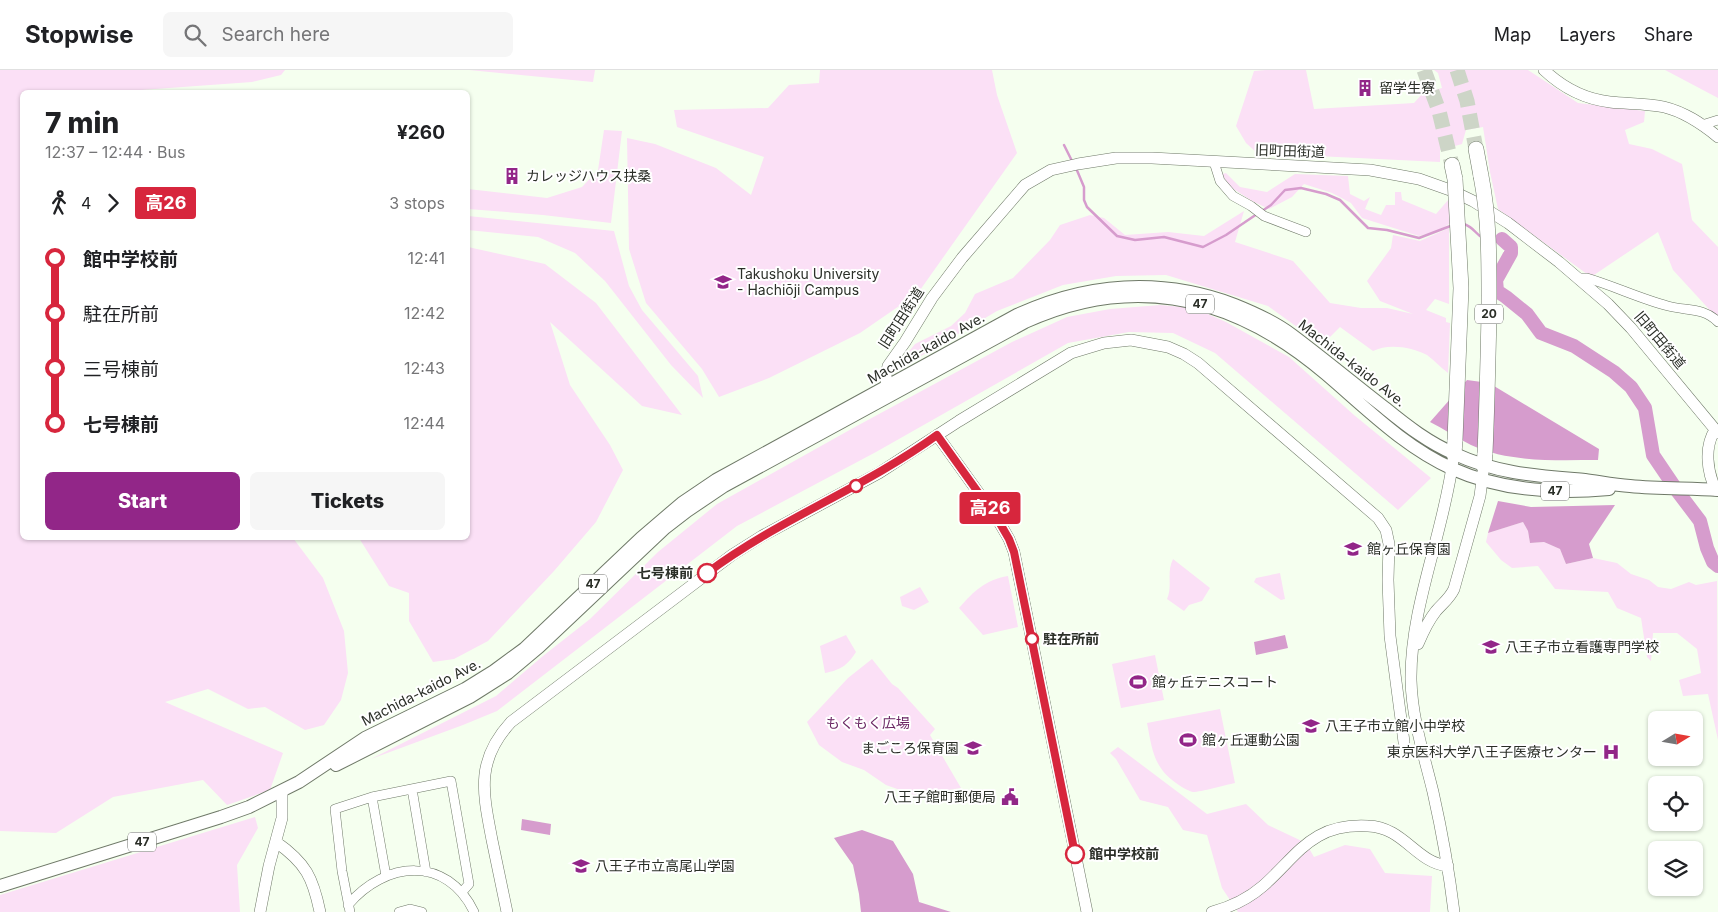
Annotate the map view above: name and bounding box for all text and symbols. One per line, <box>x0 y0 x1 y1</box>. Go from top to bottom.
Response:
search box <box>163 12 513 57</box>
text: Stopwise <box>25 20 133 49</box>
icon: search <box>181 21 209 49</box>
text: Search here <box>221 23 330 46</box>
text: Map <box>1494 24 1531 45</box>
text: Layers <box>1559 24 1616 45</box>
text: Share <box>1644 24 1693 45</box>
building icon: 留学生寮 <box>1355 78 1375 98</box>
place label: 留学生寮 <box>1379 79 1435 96</box>
text: 7 min <box>45 106 119 140</box>
text: ¥260 <box>397 121 445 144</box>
street label: 旧町田街道 <box>1255 141 1325 160</box>
text: 12:37 – 12:44 · Bus <box>45 142 185 162</box>
building icon: カレッジハウス扶桑 <box>502 166 522 186</box>
place label: カレッジハウス扶桑 <box>526 167 651 184</box>
icon: walk <box>45 189 73 217</box>
icon: forward <box>99 189 127 217</box>
text: 高26 <box>145 192 186 213</box>
text: 4 <box>81 193 91 213</box>
text: 3 stops <box>389 193 445 213</box>
text: 館中学校前 <box>83 248 178 271</box>
text: 12:41 <box>408 248 445 268</box>
place label: Takushoku University - Hachiōji Campus <box>737 265 880 298</box>
school or university icon: Takushoku University - Hachiōji Campus <box>713 272 733 292</box>
street label: 旧町田街道 <box>874 284 927 352</box>
road number: 47 <box>1186 294 1214 313</box>
text: 駐在所前 <box>83 303 159 326</box>
text: 12:42 <box>404 303 445 323</box>
road number: 20 <box>1475 304 1503 323</box>
street label: 旧町田街道 <box>1631 307 1689 372</box>
street label: Machida-kaido Ave. <box>864 308 987 387</box>
street label: Machida-kaido Ave. <box>1295 315 1409 410</box>
text: 三号棟前 <box>83 358 159 381</box>
text: 12:43 <box>404 358 445 378</box>
text: 七号棟前 <box>83 413 159 436</box>
text: 12:44 <box>403 413 445 433</box>
button: Start <box>45 472 240 530</box>
button: Tickets <box>250 472 445 530</box>
unlabelled marker <box>849 479 863 493</box>
road number: 47 <box>1541 482 1569 501</box>
line badge: 高26 <box>961 492 1019 524</box>
text: 高26 <box>969 497 1011 518</box>
school or university icon: 館ヶ丘保育園 <box>1343 539 1363 559</box>
place label: 館ヶ丘保育園 <box>1367 540 1451 557</box>
marker: 七号棟前 <box>697 563 717 583</box>
place label: 七号棟前 <box>637 564 693 581</box>
road number: 47 <box>579 574 607 594</box>
place label: 駐在所前 <box>1043 630 1099 647</box>
marker: 駐在所前 <box>1025 632 1039 646</box>
school or university icon: 八王子市立看護専門学校 <box>1481 637 1501 657</box>
place label: 八王子市立看護専門学校 <box>1505 638 1659 655</box>
street label: Machida-kaido Ave. <box>358 654 483 729</box>
sports icon: 館ヶ丘テニスコート <box>1128 672 1148 692</box>
place label: 館ヶ丘テニスコート <box>1152 673 1278 690</box>
north arrow <box>1648 711 1702 766</box>
map controls <box>1648 711 1703 896</box>
park label: もくもく広場 <box>826 714 910 731</box>
school or university icon: 八王子市立館小中学校 <box>1301 716 1321 736</box>
place label: 八王子市立館小中学校 <box>1325 717 1465 734</box>
sports icon: 館ヶ丘運動公園 <box>1178 730 1198 750</box>
place label: 館ヶ丘運動公園 <box>1202 731 1300 748</box>
school or university icon: まごころ保育園 <box>963 738 983 758</box>
place label: まごころ保育園 <box>861 739 959 756</box>
hospital icon: 東京医科大学八王子医療センター <box>1601 742 1621 762</box>
place label: 東京医科大学八王子医療センター <box>1387 743 1597 760</box>
button: locate <box>1648 776 1703 831</box>
public building icon: 八王子館町郵便局 <box>1000 787 1020 807</box>
place label: 八王子館町郵便局 <box>884 788 996 805</box>
road number: 47 <box>128 832 156 852</box>
button: layers <box>1648 841 1703 896</box>
marker: 館中学校前 <box>1065 844 1085 864</box>
place label: 館中学校前 <box>1089 845 1159 862</box>
school or university icon: 八王子市立高尾山学園 <box>571 856 591 876</box>
place label: 八王子市立高尾山学園 <box>595 857 735 874</box>

